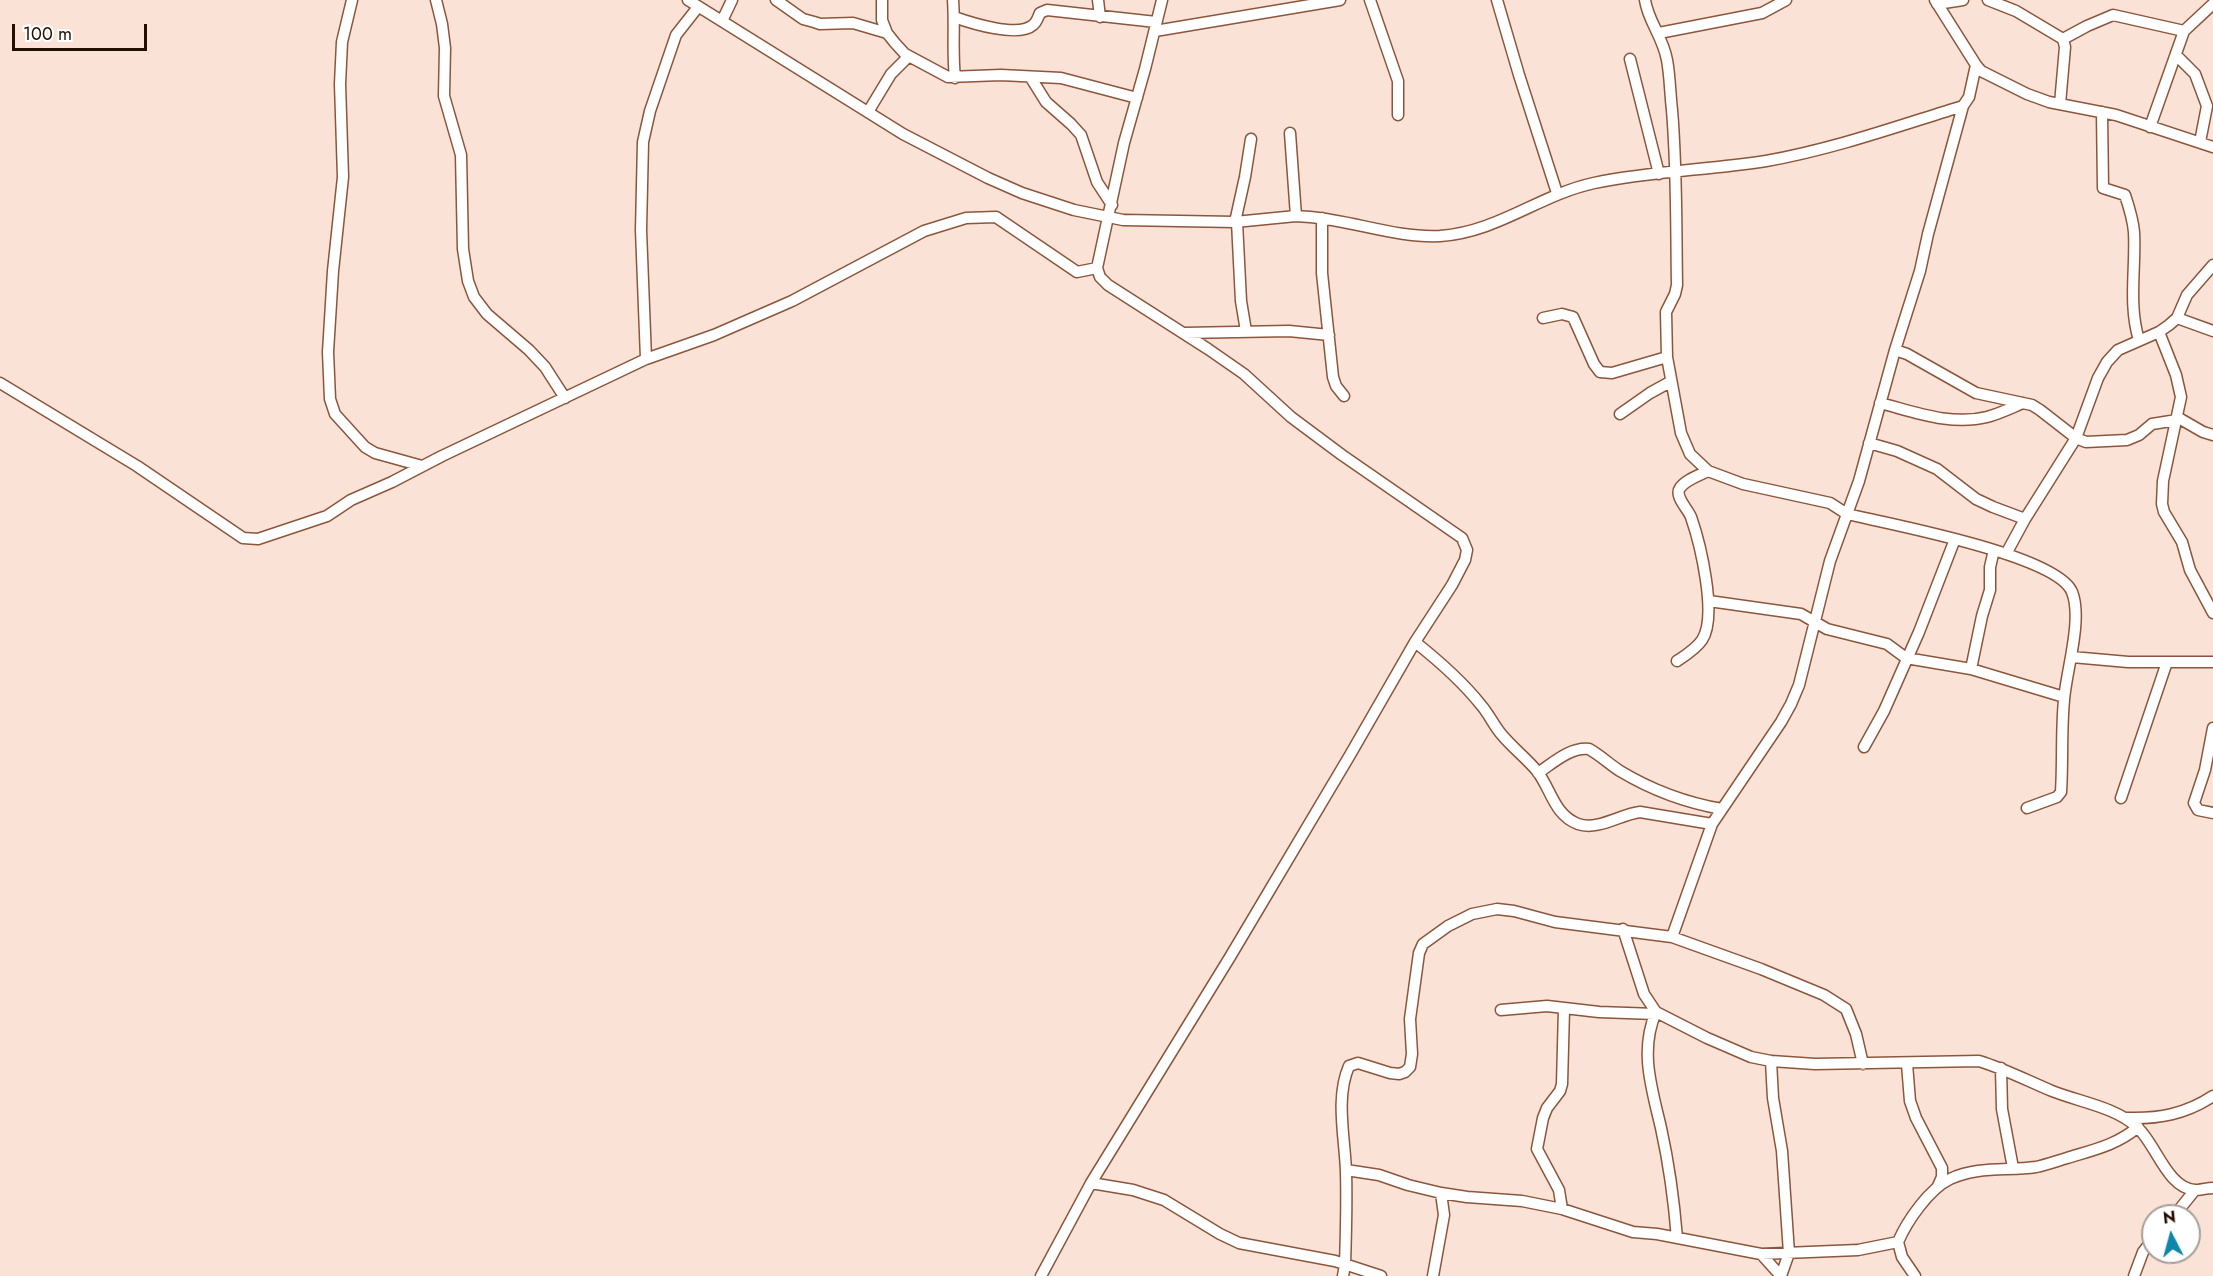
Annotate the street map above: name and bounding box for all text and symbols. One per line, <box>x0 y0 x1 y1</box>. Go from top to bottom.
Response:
scale bar <box>15 12 150 50</box>
text: 100 m <box>23 21 72 47</box>
north arrow <box>2141 1204 2201 1264</box>
text: N <box>2162 1205 2177 1230</box>

